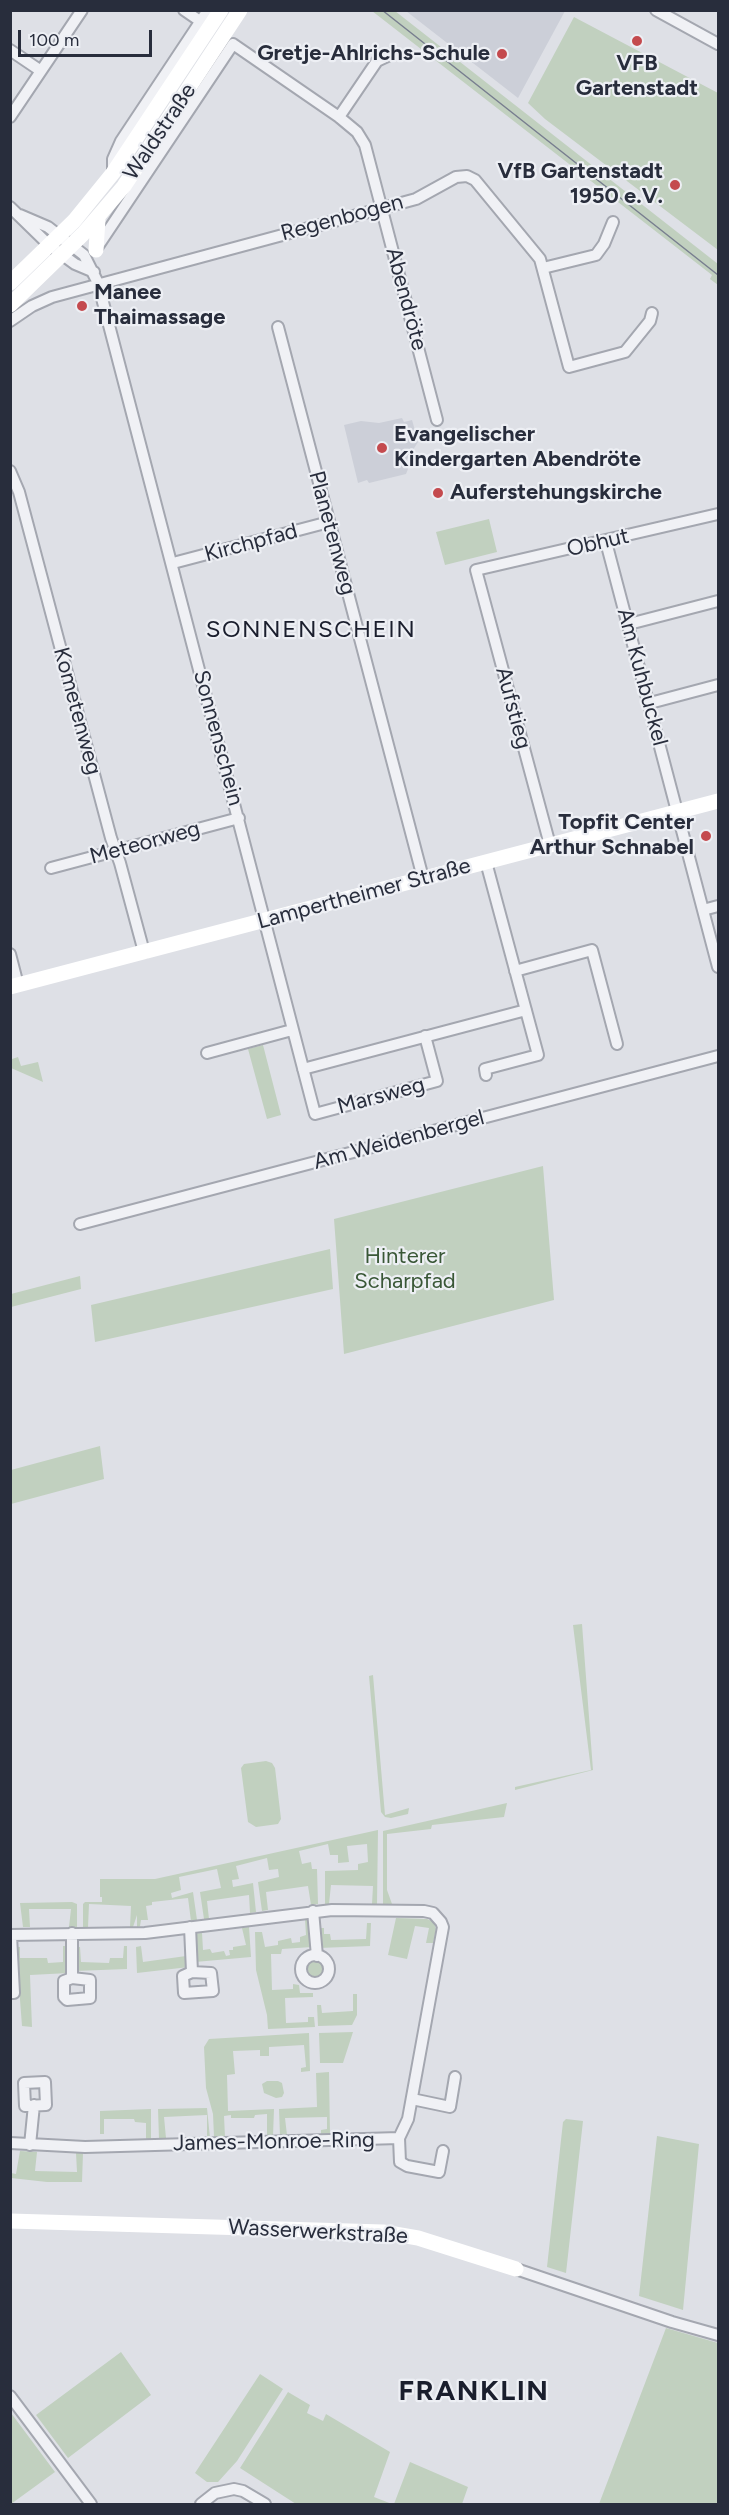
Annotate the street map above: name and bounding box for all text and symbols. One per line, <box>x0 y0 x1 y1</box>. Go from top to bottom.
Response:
scale bar <box>21 18 154 56</box>
text: 100 m <box>29 29 79 51</box>
marker: VFB Gartenstadt <box>630 34 644 48</box>
place label: Gretje-Ahlrichs-Schule <box>257 41 490 67</box>
marker: Gretje-Ahlrichs-Schule <box>495 47 509 61</box>
place label: VFB Gartenstadt <box>576 51 698 102</box>
street label: Waldstraße <box>118 79 202 185</box>
place label: VfB Gartenstadt 1950 e.V. <box>497 159 663 210</box>
marker: VfB Gartenstadt 1950 e.V. <box>668 178 682 192</box>
street label: Regenbogen <box>278 189 406 247</box>
street label: Abendröte <box>380 245 432 353</box>
place label: Manee Thaimassage <box>94 280 225 332</box>
marker: Manee Thaimassage <box>75 299 89 313</box>
place label: Evangelischer Kindergarten Abendröte <box>394 422 641 474</box>
marker: Evangelischer Kindergarten Abendröte <box>375 441 389 455</box>
street label: Planetenweg <box>303 468 361 598</box>
place label: Auferstehungskirche <box>450 480 662 506</box>
marker: Auferstehungskirche <box>431 486 445 500</box>
street label: Kirchpfad <box>202 518 300 568</box>
street label: Obhut <box>564 523 632 563</box>
street label: Am Kuhbuckel <box>611 605 673 749</box>
district label: SONNENSCHEIN <box>206 616 416 644</box>
street label: Kometenweg <box>47 644 107 778</box>
street label: Aufstieg <box>489 664 537 752</box>
street label: Sonnenschein <box>187 667 249 809</box>
place label: Topfit Center Arthur Schnabel <box>530 810 694 861</box>
street label: Meteorweg <box>87 816 203 870</box>
marker: Topfit Center Arthur Schnabel <box>699 829 713 843</box>
street label: Lampertheimer Straße <box>254 853 474 935</box>
street label: Marsweg <box>334 1072 428 1120</box>
street label: Am Weidenbergel <box>311 1105 487 1175</box>
park label: Hinterer Scharpfad <box>354 1244 456 1296</box>
street label: James-Monroe-Ring <box>173 2127 375 2157</box>
street label: Wasserwerkstraße <box>227 2214 409 2250</box>
district label: FRANKLIN <box>399 2375 549 2409</box>

